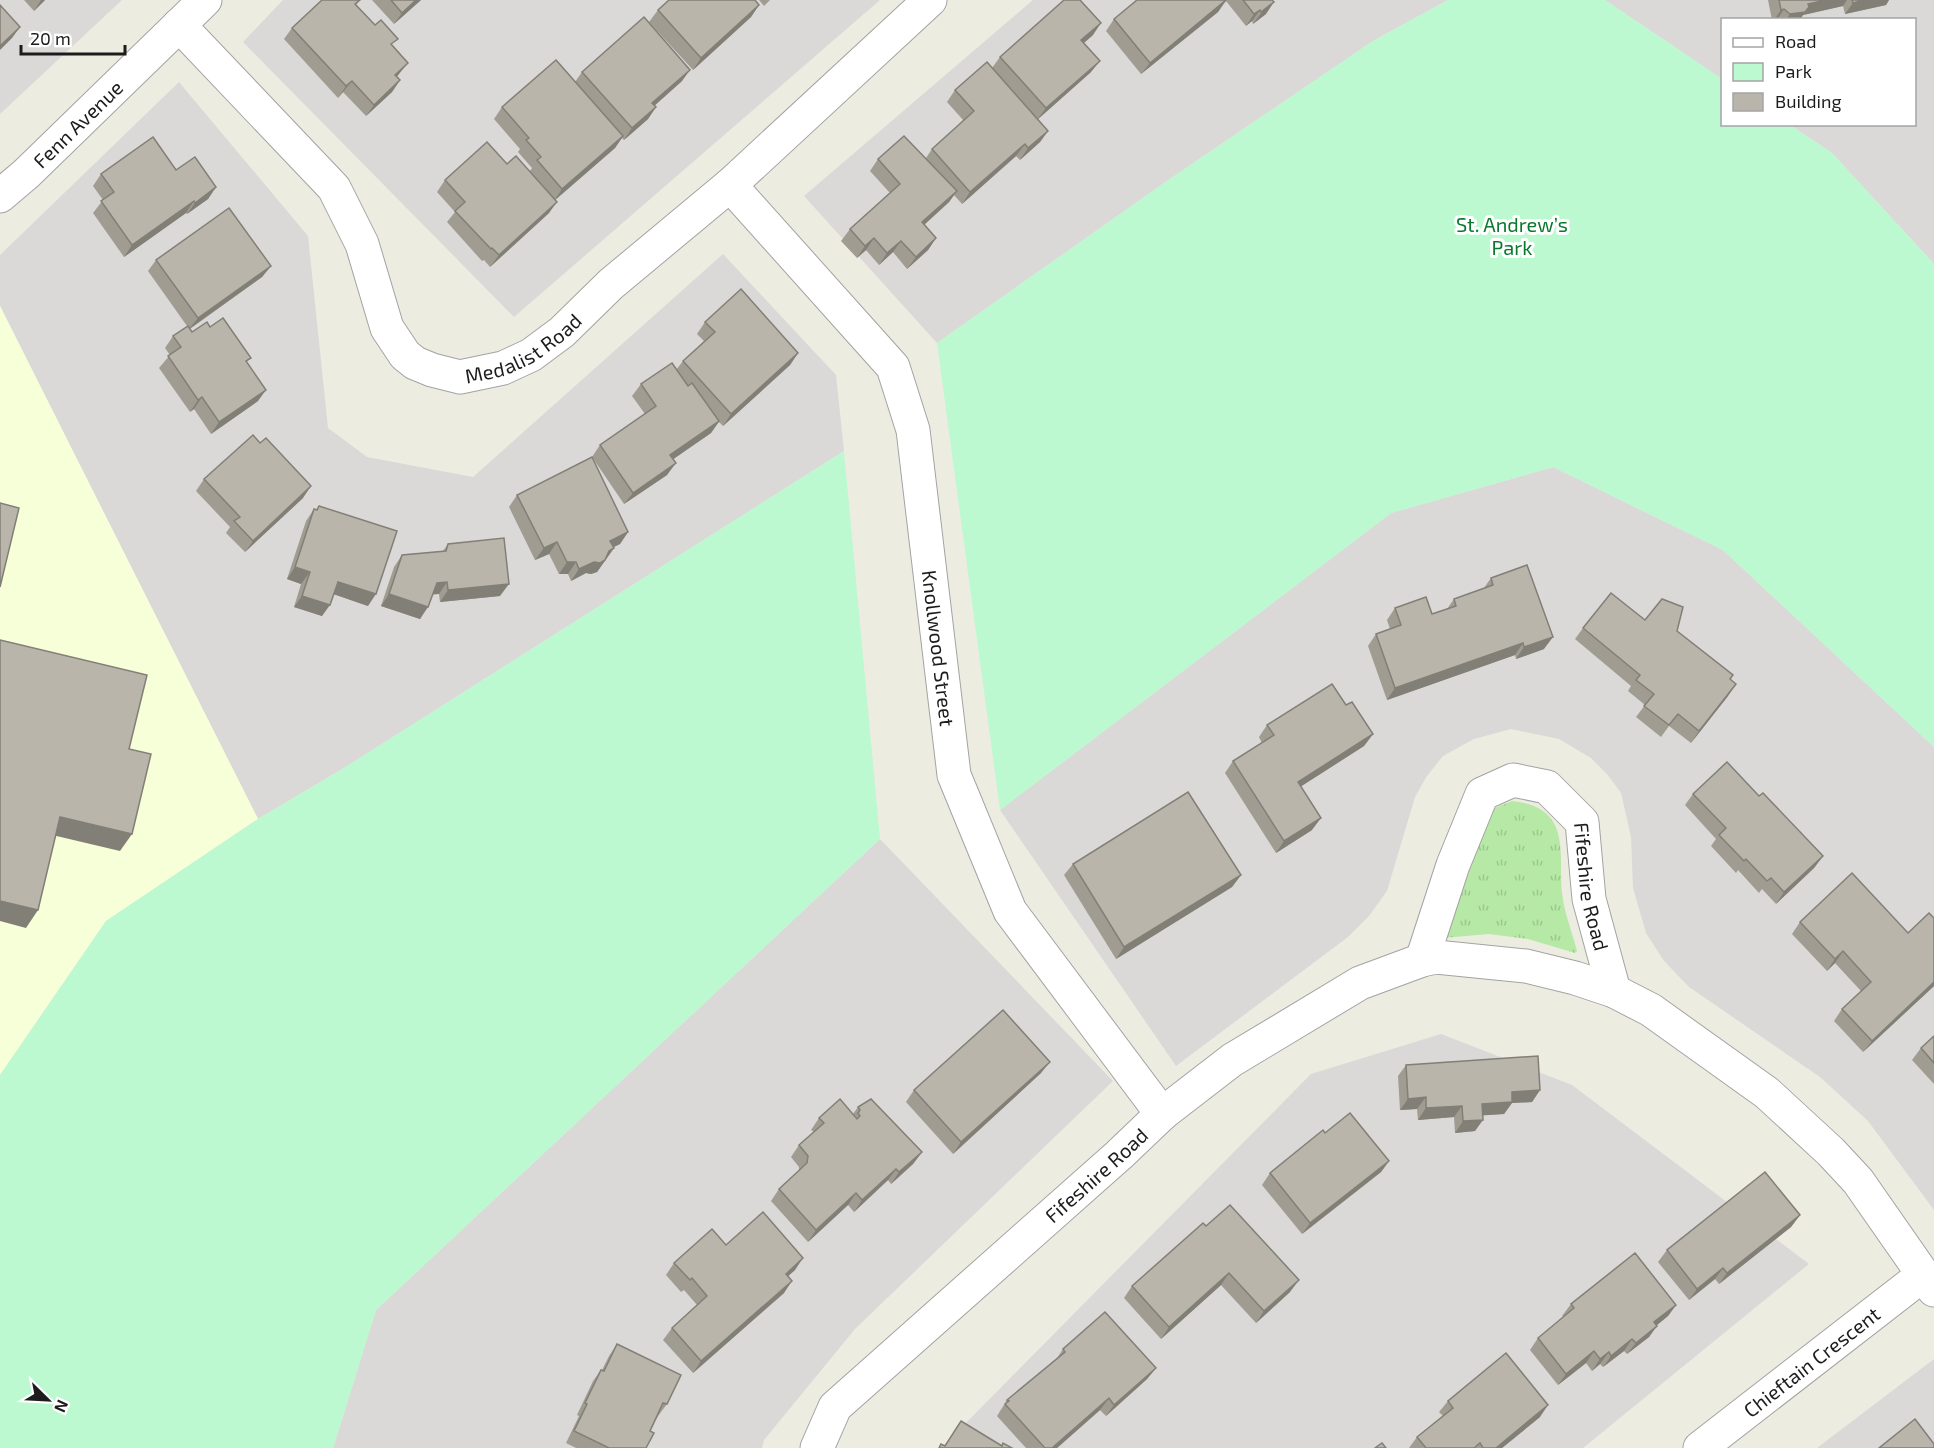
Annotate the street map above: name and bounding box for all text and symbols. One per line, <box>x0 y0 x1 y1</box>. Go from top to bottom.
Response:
scale bar <box>21 18 124 56</box>
legend <box>1721 18 1916 126</box>
text: 20 m <box>30 27 71 49</box>
text: Road <box>1775 30 1816 52</box>
text: Park <box>1775 60 1812 82</box>
street label: Fenn Avenue <box>28 75 127 173</box>
text: Building <box>1775 90 1842 112</box>
park label: St. Andrew’s Park <box>1456 212 1568 259</box>
street label: Medalist Road <box>463 308 586 388</box>
street label: Knollwood Street <box>918 569 960 728</box>
street label: Fifeshire Road <box>1570 821 1614 953</box>
street label: Fifeshire Road <box>1040 1123 1152 1227</box>
street label: Chieftain Crescent <box>1739 1301 1885 1422</box>
north arrow <box>18 1370 78 1430</box>
text: N <box>51 1397 73 1415</box>

